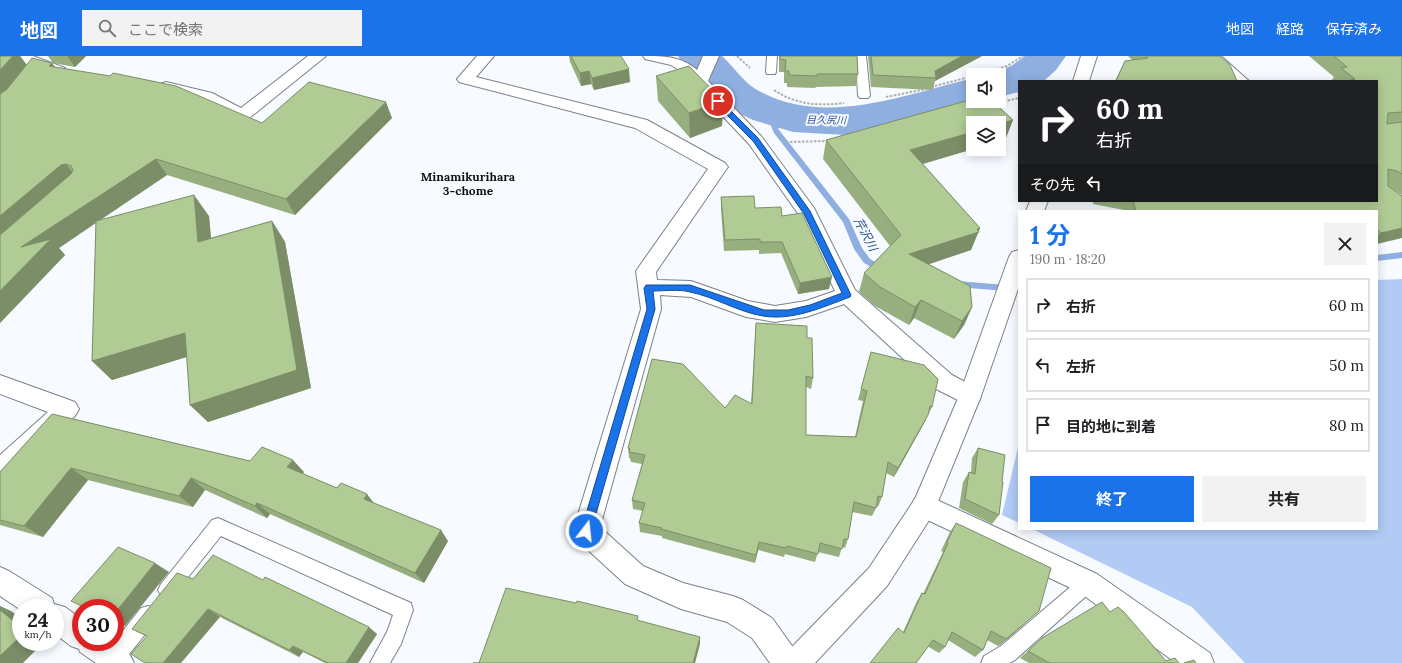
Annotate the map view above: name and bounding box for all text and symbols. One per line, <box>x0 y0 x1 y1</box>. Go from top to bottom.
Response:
search box <box>82 10 362 46</box>
icon: search <box>96 17 118 39</box>
text: 地図 <box>20 18 58 42</box>
text: ここで検索 <box>128 20 203 39</box>
text: 地図 <box>1226 20 1254 38</box>
text: 経路 <box>1276 20 1304 38</box>
text: 保存済み <box>1326 20 1382 38</box>
map controls <box>966 68 1006 156</box>
button: sound <box>966 68 1006 108</box>
pin <box>701 84 735 118</box>
icon: arrive <box>707 90 729 112</box>
text: 60 m <box>1096 91 1163 127</box>
icon: right <box>1030 96 1082 148</box>
water label: 目久尻川 <box>806 113 847 127</box>
button: layers <box>966 116 1006 156</box>
text: 右折 <box>1096 129 1132 152</box>
district label: Minamikurihara 3-chome <box>421 169 516 198</box>
icon: left <box>1083 172 1105 194</box>
text: その先 <box>1030 175 1075 194</box>
water label: 芹沢川 <box>851 215 882 255</box>
text: 1 分 <box>1030 220 1070 251</box>
button: close <box>1324 223 1366 265</box>
text: 190 m · 18:20 <box>1030 251 1106 268</box>
icon: right <box>1032 294 1054 316</box>
text: 60 m <box>1329 296 1364 315</box>
text: 右折 <box>1066 297 1096 316</box>
icon: left <box>1032 354 1054 376</box>
text: 50 m <box>1329 356 1364 375</box>
text: 左折 <box>1066 357 1096 376</box>
icon: arrive <box>1032 414 1054 436</box>
text: 80 m <box>1329 416 1364 435</box>
text: 目的地に到着 <box>1066 417 1156 436</box>
button: 終了 <box>1030 476 1194 522</box>
button: 共有 <box>1202 476 1366 522</box>
position arrow <box>565 510 607 552</box>
speed limit sign: 30 <box>72 599 124 651</box>
text: 24 <box>27 607 49 632</box>
text: km/h <box>24 628 52 641</box>

